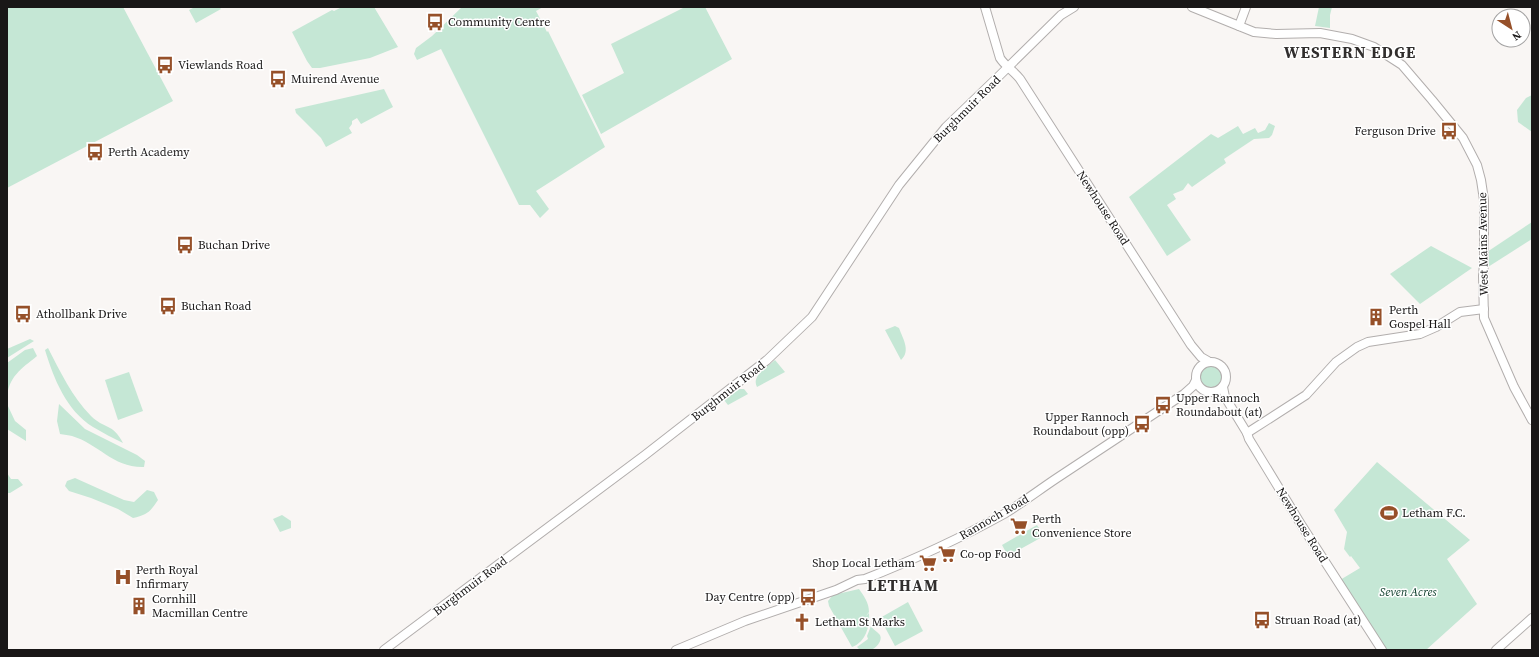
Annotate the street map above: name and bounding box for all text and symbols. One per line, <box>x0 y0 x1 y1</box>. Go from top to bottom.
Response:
north arrow <box>1491 8 1531 48</box>
bus stop icon: Community Centre <box>425 12 445 32</box>
place label: Community Centre <box>448 14 550 30</box>
text: N <box>1509 27 1524 44</box>
district label: WESTERN EDGE <box>1284 41 1416 63</box>
bus stop icon: Viewlands Road <box>155 55 175 75</box>
place label: Viewlands Road <box>178 57 263 73</box>
bus stop icon: Muirend Avenue <box>268 69 288 89</box>
place label: Muirend Avenue <box>291 71 380 87</box>
street label: Burghmuir Road <box>930 72 1004 146</box>
bus stop icon: Ferguson Drive <box>1439 121 1459 141</box>
place label: Ferguson Drive <box>1354 123 1436 139</box>
bus stop icon: Perth Academy <box>85 142 105 162</box>
place label: Perth Academy <box>108 144 190 160</box>
street label: Newhouse Road <box>1073 168 1133 248</box>
street label: West Mains Avenue <box>1474 192 1492 296</box>
bus stop icon: Buchan Drive <box>175 235 195 255</box>
place label: Buchan Drive <box>198 237 270 253</box>
bus stop icon: Buchan Road <box>158 296 178 316</box>
place label: Buchan Road <box>181 298 252 314</box>
place label: Perth Gospel Hall <box>1389 302 1451 332</box>
bus stop icon: Athollbank Drive <box>13 304 33 324</box>
place label: Athollbank Drive <box>36 306 127 322</box>
building icon: Perth Gospel Hall <box>1366 307 1386 327</box>
street label: Burghmuir Road <box>688 357 768 425</box>
place label: Upper Rannoch Roundabout (at) <box>1176 390 1262 420</box>
bus stop icon: Upper Rannoch Roundabout (at) <box>1153 395 1173 415</box>
place label: Upper Rannoch Roundabout (opp) <box>1033 409 1129 439</box>
bus stop icon: Upper Rannoch Roundabout (opp) <box>1132 414 1152 434</box>
street label: Newhouse Road <box>1273 484 1332 566</box>
street label: Rannoch Road <box>956 490 1032 543</box>
sports icon: Letham F.C. <box>1379 503 1399 523</box>
place label: Letham F.C. <box>1402 505 1466 521</box>
place label: Perth Convenience Store <box>1032 511 1132 541</box>
supermarket icon: Perth Convenience Store <box>1009 516 1029 536</box>
supermarket icon: Co-op Food <box>937 544 957 564</box>
place label: Co-op Food <box>960 546 1021 562</box>
street label: Burghmuir Road <box>430 553 510 619</box>
supermarket icon: Shop Local Letham <box>918 553 938 573</box>
place label: Shop Local Letham <box>812 555 915 571</box>
place label: Perth Royal Infirmary <box>136 562 198 592</box>
hospital icon: Perth Royal Infirmary <box>113 567 133 587</box>
district label: LETHAM <box>867 574 939 596</box>
park label: Seven Acres <box>1379 584 1437 600</box>
bus stop icon: Day Centre (opp) <box>798 587 818 607</box>
place label: Day Centre (opp) <box>705 589 795 605</box>
place label: Cornhill Macmillan Centre <box>152 591 248 621</box>
building icon: Cornhill Macmillan Centre <box>129 596 149 616</box>
bus stop icon: Struan Road (at) <box>1252 610 1272 630</box>
church icon: Letham St Marks <box>792 612 812 632</box>
place label: Struan Road (at) <box>1275 612 1361 628</box>
place label: Letham St Marks <box>815 614 905 630</box>

